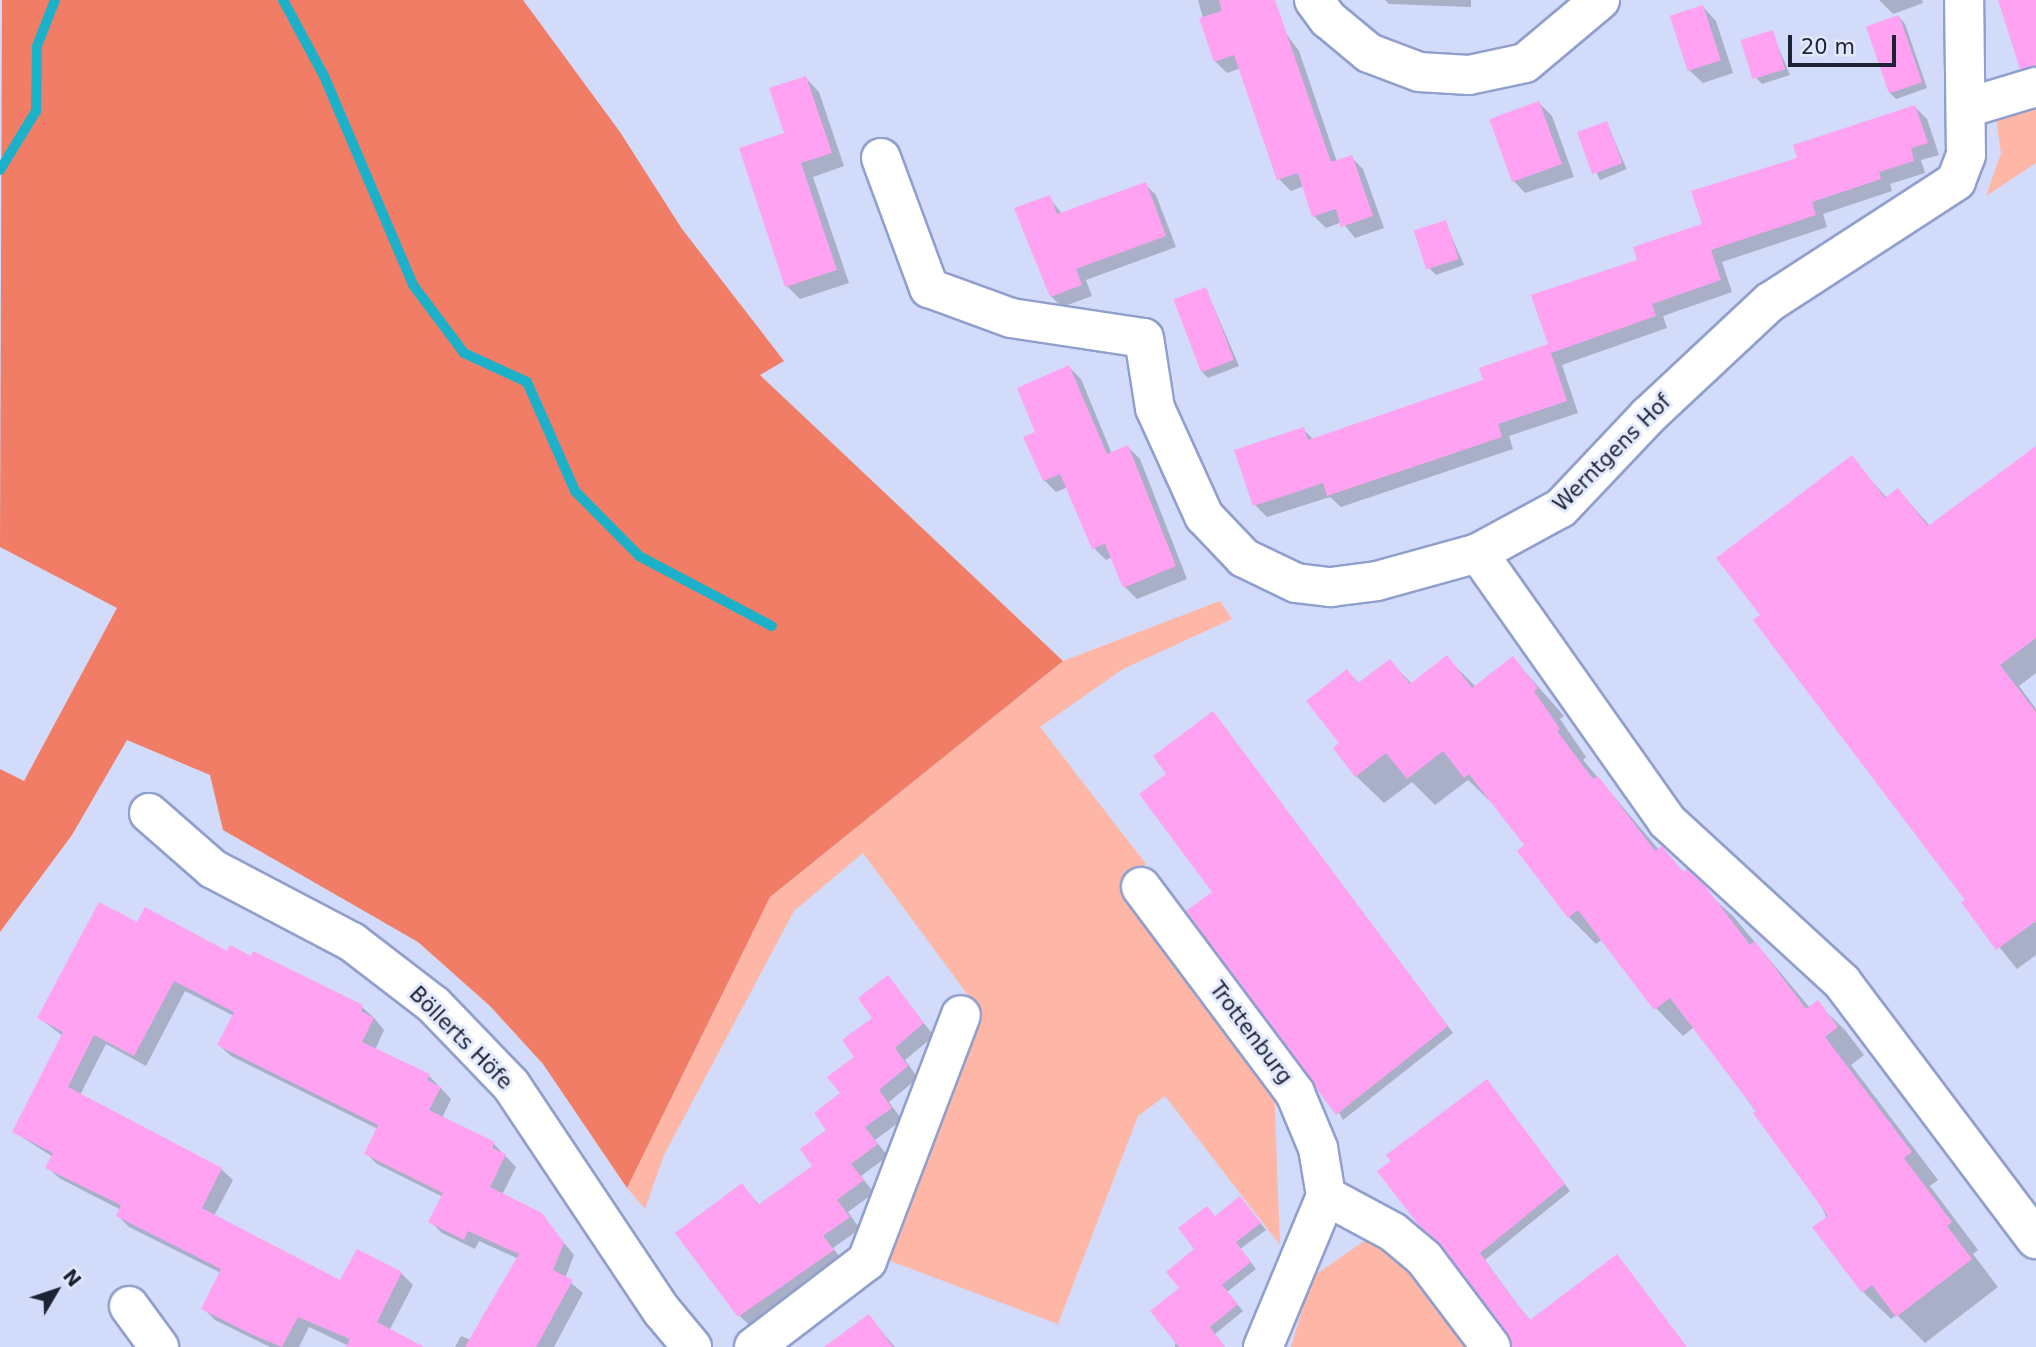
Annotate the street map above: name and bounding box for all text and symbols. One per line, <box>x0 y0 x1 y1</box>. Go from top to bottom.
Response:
scale bar <box>1791 21 1899 65</box>
text: 20 m <box>1801 35 1855 59</box>
street label: Werntgens Hof <box>1548 389 1676 517</box>
street label: Trottenburg <box>1204 977 1298 1089</box>
street label: Böllerts Höfe <box>404 981 518 1095</box>
north arrow <box>21 1256 91 1326</box>
text: N <box>59 1265 86 1291</box>

